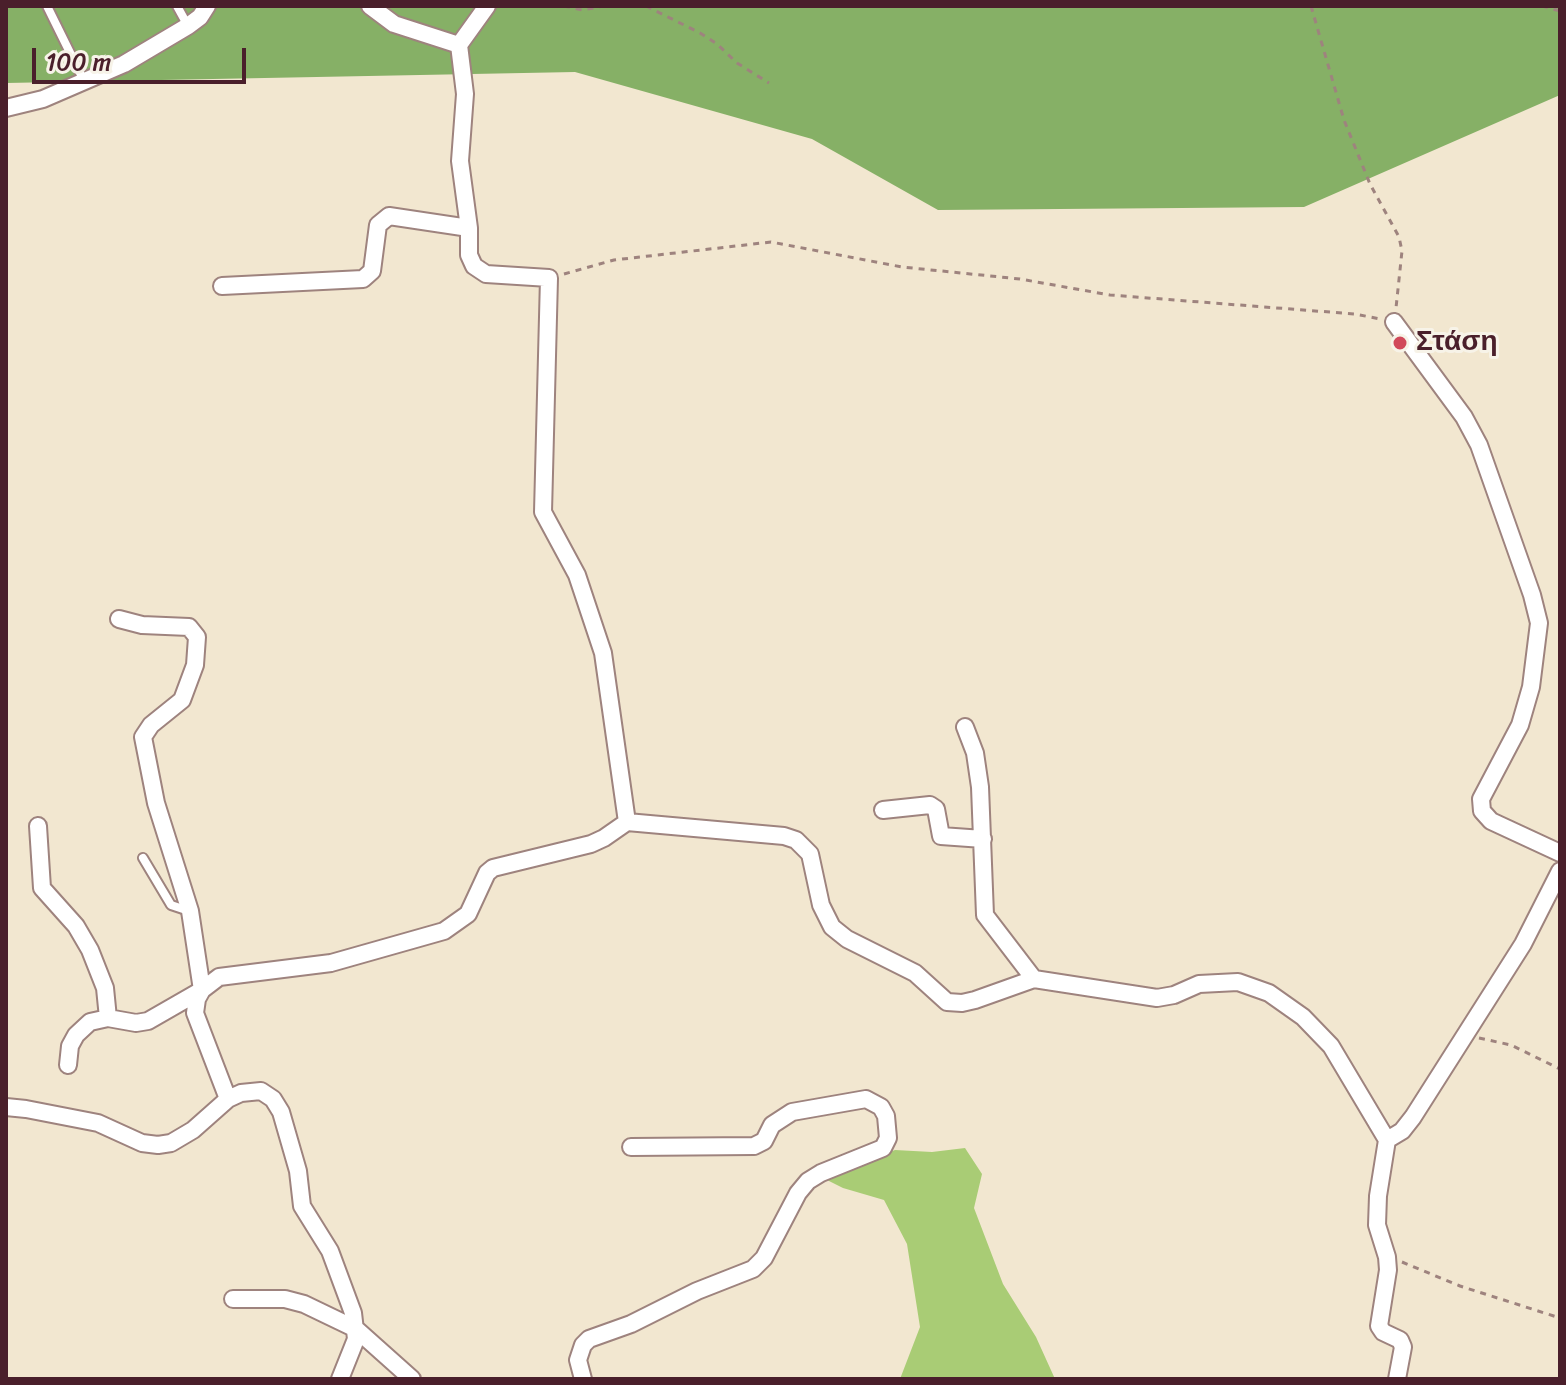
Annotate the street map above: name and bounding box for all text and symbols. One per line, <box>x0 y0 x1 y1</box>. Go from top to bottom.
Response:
scale bar <box>36 32 250 82</box>
text: 100 m <box>46 41 111 83</box>
place label: Στάση <box>1416 326 1498 360</box>
marker: Στάση <box>1391 334 1409 352</box>

